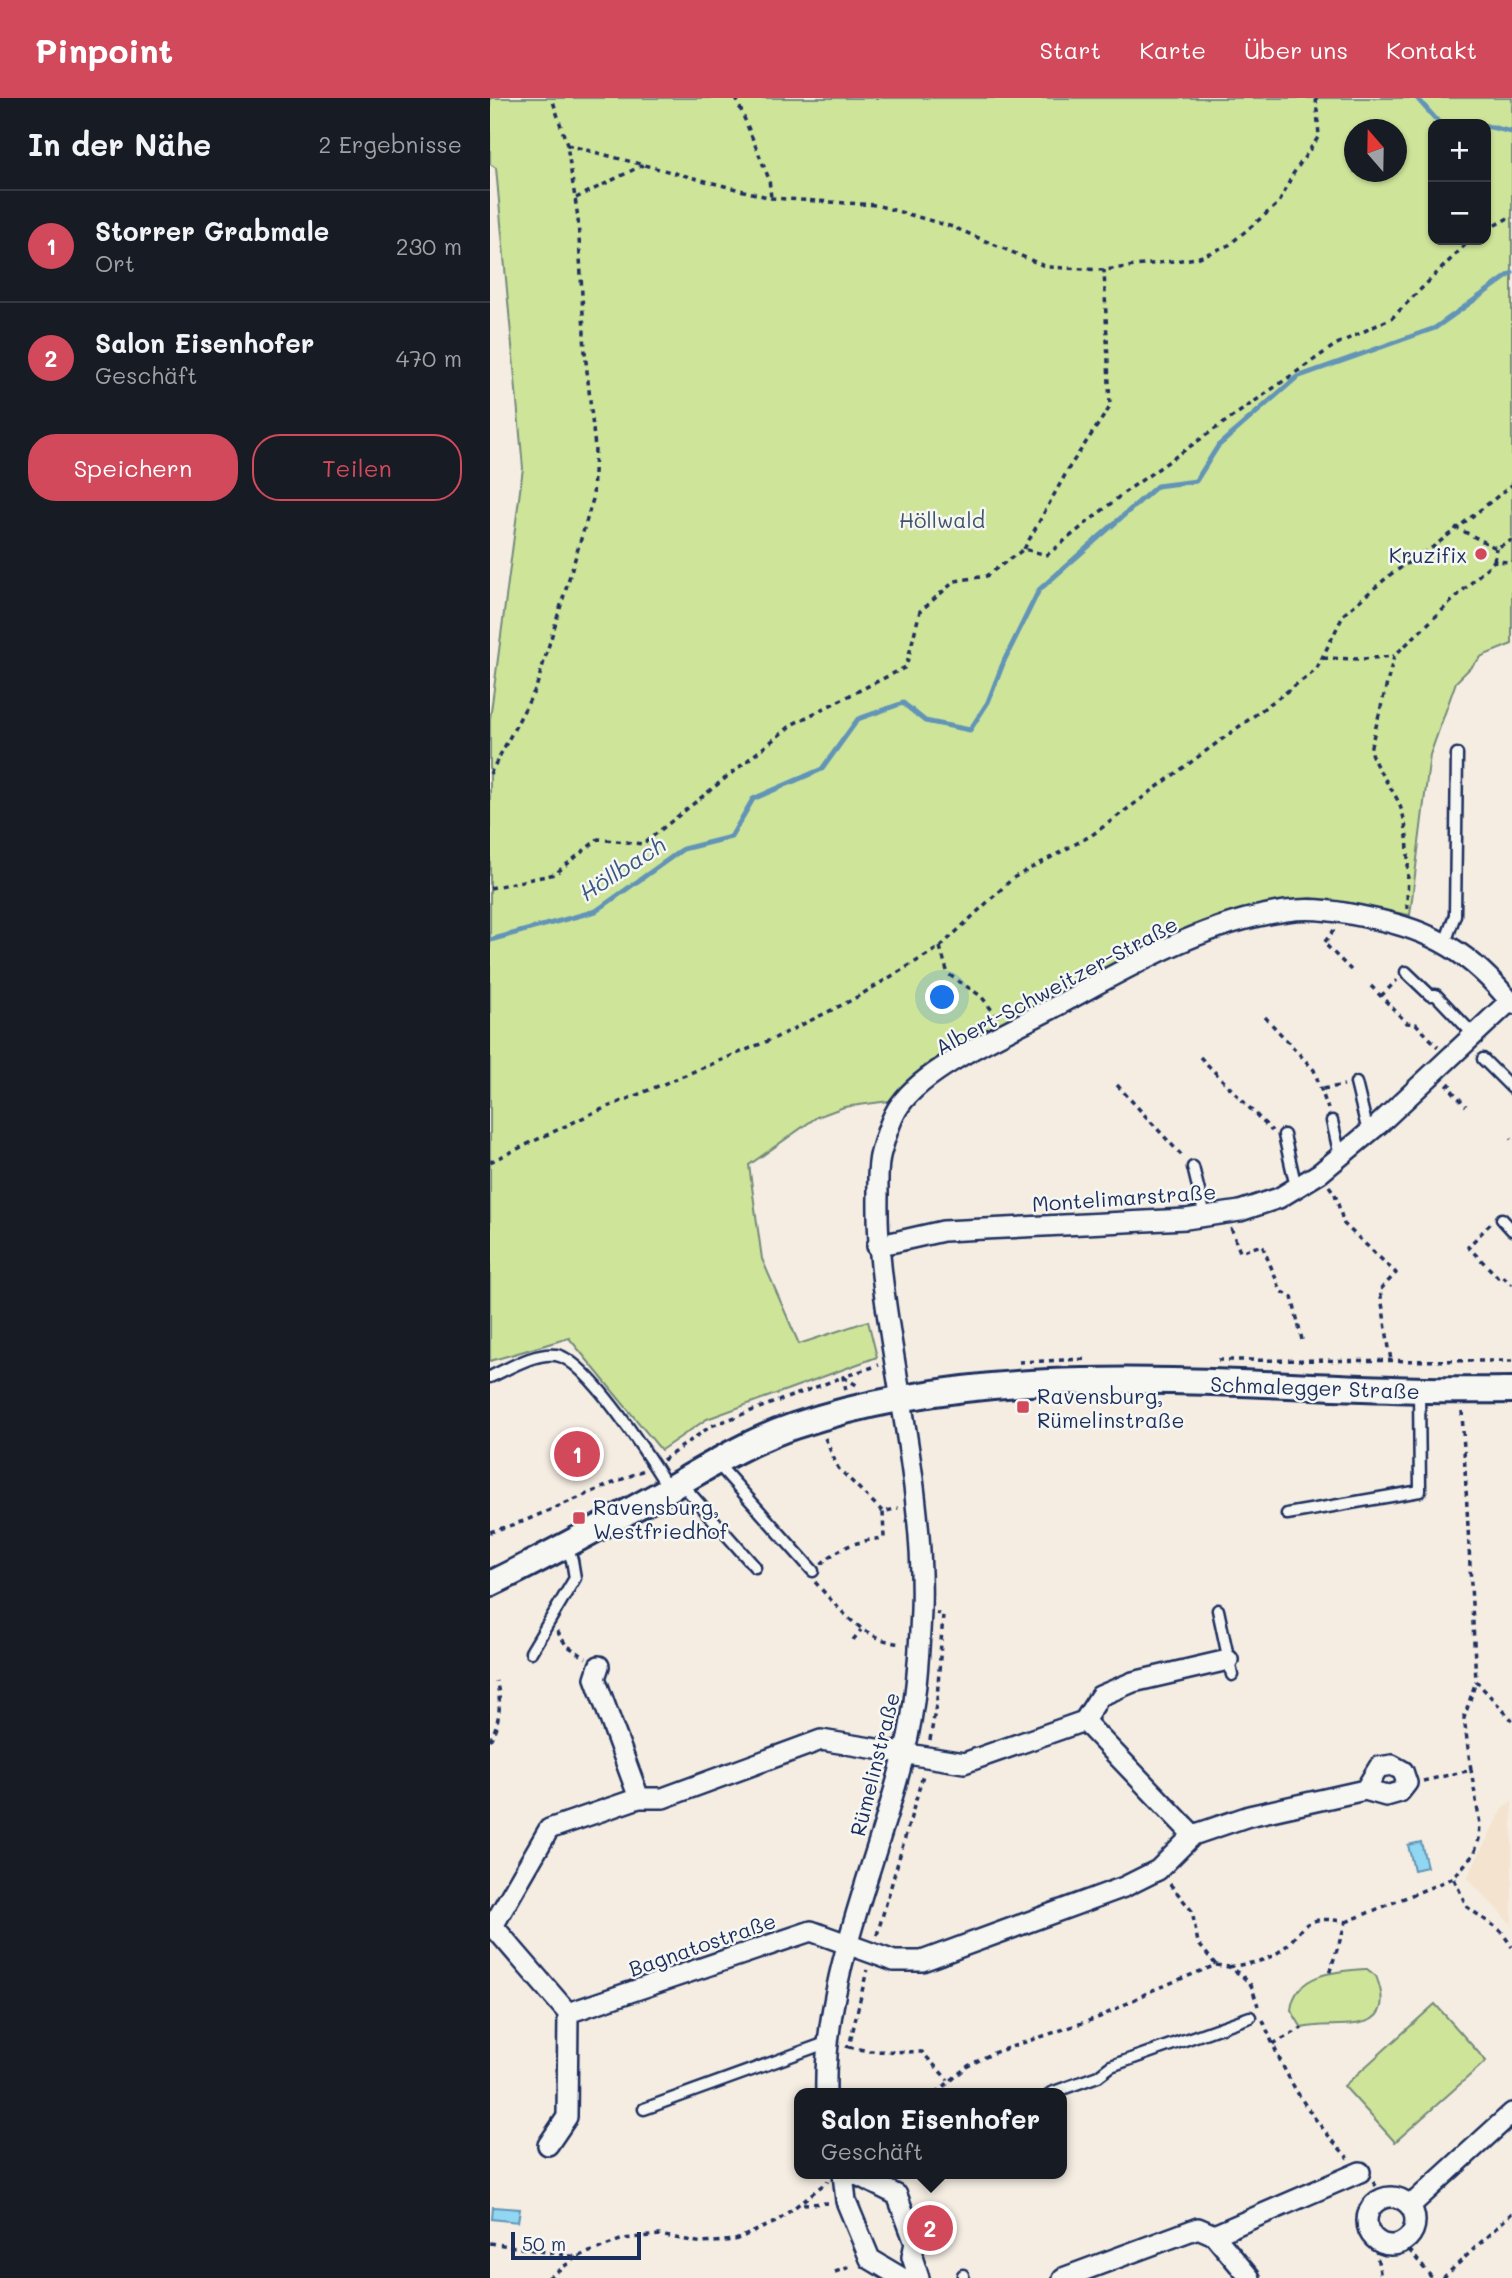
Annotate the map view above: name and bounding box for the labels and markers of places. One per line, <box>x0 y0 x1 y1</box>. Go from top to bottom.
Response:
place label: Kruzifix <box>1389 541 1467 568</box>
marker: Kruzifix <box>1473 546 1489 562</box>
place label: Ravensburg, Rümelinstraße <box>1037 1382 1184 1433</box>
marker: Ravensburg, Rümelinstraße <box>1015 1399 1031 1415</box>
pin: 1 <box>554 1428 600 1480</box>
place label: Ravensburg, Westfriedhof <box>593 1493 729 1544</box>
marker: Ravensburg, Westfriedhof <box>571 1510 587 1526</box>
pin: 2 <box>907 2202 953 2254</box>

